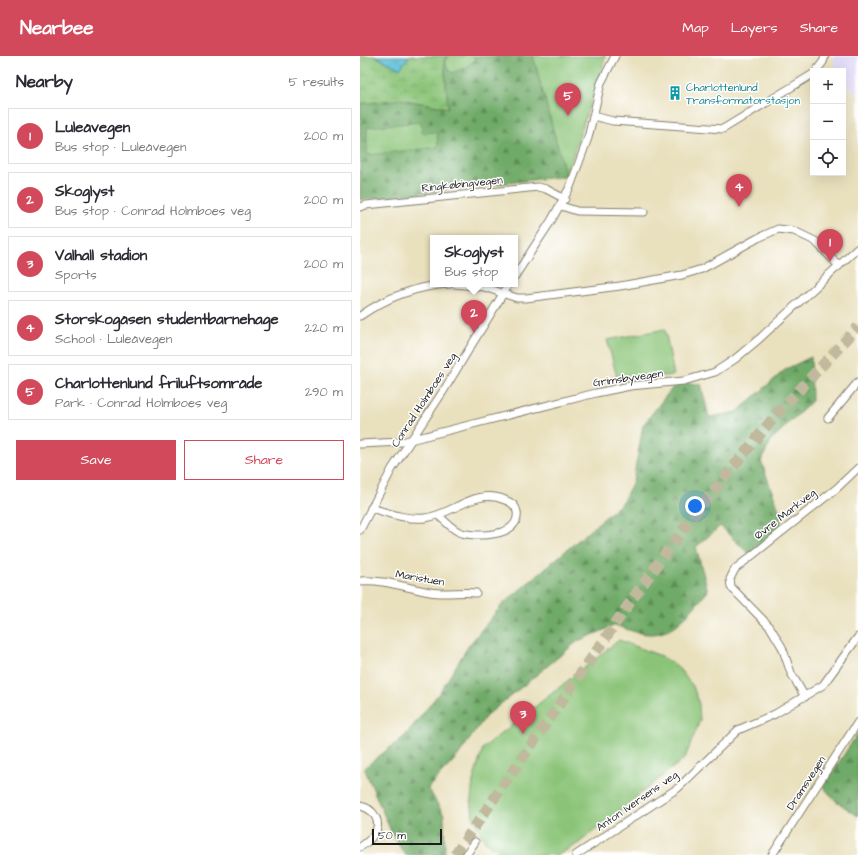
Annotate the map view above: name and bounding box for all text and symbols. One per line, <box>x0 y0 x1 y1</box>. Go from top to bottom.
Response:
text: Nearbee <box>20 15 94 42</box>
text: Map <box>682 18 709 38</box>
text: Layers <box>731 18 778 38</box>
text: Share <box>800 18 838 38</box>
map controls <box>810 68 846 176</box>
button: + <box>810 68 846 104</box>
text: Nearby <box>16 70 73 94</box>
text: 5 results <box>288 73 344 91</box>
place label: Charlottenlund Transformatorstasjon <box>686 80 800 108</box>
pin: 5 <box>555 83 581 116</box>
building icon: Charlottenlund Transformatorstasjon <box>667 85 683 101</box>
button: − <box>810 104 846 140</box>
text: Luleåvegen <box>55 117 130 138</box>
text: 1 <box>29 127 31 145</box>
text: 200 m <box>304 127 343 145</box>
text: Bus stop · Luleåvegen <box>55 138 186 156</box>
button: locate <box>810 140 846 176</box>
street label: Ringkøbingvegen <box>421 172 504 197</box>
pin: 4 <box>726 174 752 207</box>
text: Skoglyst <box>55 181 114 202</box>
text: 2 <box>26 191 34 209</box>
text: 200 m <box>304 191 343 209</box>
text: Bus stop · Conrad Holmboes veg <box>55 202 251 220</box>
pin: 1 <box>817 229 843 262</box>
popup <box>430 235 518 287</box>
text: Skoglyst <box>444 242 504 263</box>
text: Valhall stadion <box>55 245 147 266</box>
text: 3 <box>27 255 33 273</box>
text: 200 m <box>304 255 343 273</box>
text: Bus stop <box>444 263 498 281</box>
text: Sports <box>55 266 97 284</box>
pin: 2 <box>461 300 487 333</box>
text: Storskogåsen studentbarnehage <box>55 309 279 330</box>
text: 4 <box>26 319 34 337</box>
text: 220 m <box>305 319 343 337</box>
text: School · Luleåvegen <box>55 330 172 348</box>
street label: Conrad Holmboes veg <box>388 350 461 451</box>
street label: Grimsbyvegen <box>592 366 665 391</box>
text: Charlottenlund friluftsområde <box>55 373 262 394</box>
text: 5 <box>25 383 35 401</box>
text: 290 m <box>305 383 343 401</box>
text: Park · Conrad Holmboes veg <box>55 394 227 412</box>
button: Save <box>16 440 176 480</box>
button: Share <box>184 440 344 480</box>
street label: Øvre Markveg <box>751 485 820 544</box>
your location <box>685 496 705 516</box>
street label: Maristuen <box>394 566 446 590</box>
pin: 3 <box>510 701 536 734</box>
street label: Dramsvegen <box>783 753 830 813</box>
street label: Anton Iversens veg <box>593 767 682 836</box>
scale bar <box>372 827 442 846</box>
text: 50 m <box>378 828 406 843</box>

